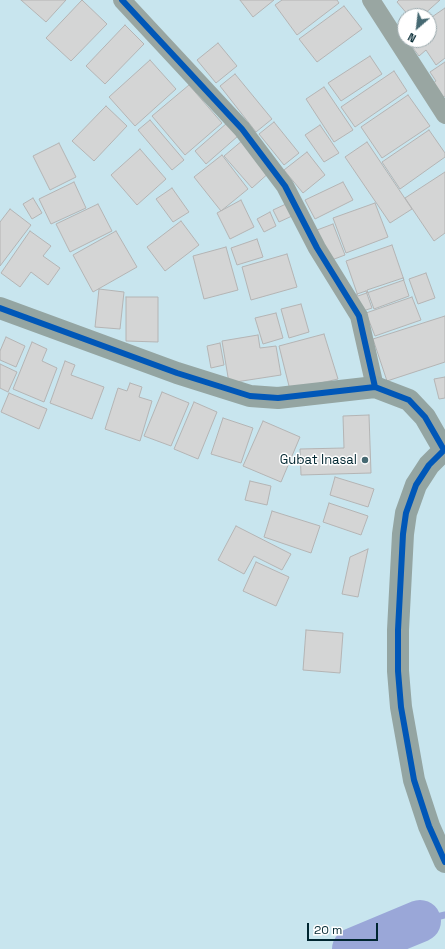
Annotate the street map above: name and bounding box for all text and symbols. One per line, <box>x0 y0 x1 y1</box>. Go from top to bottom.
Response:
north arrow <box>397 8 437 48</box>
text: N <box>405 30 418 46</box>
place label: Gubat Inasal <box>280 452 357 468</box>
marker: Gubat Inasal <box>360 455 370 465</box>
scale bar <box>309 915 380 941</box>
text: 20 m <box>314 922 342 938</box>

